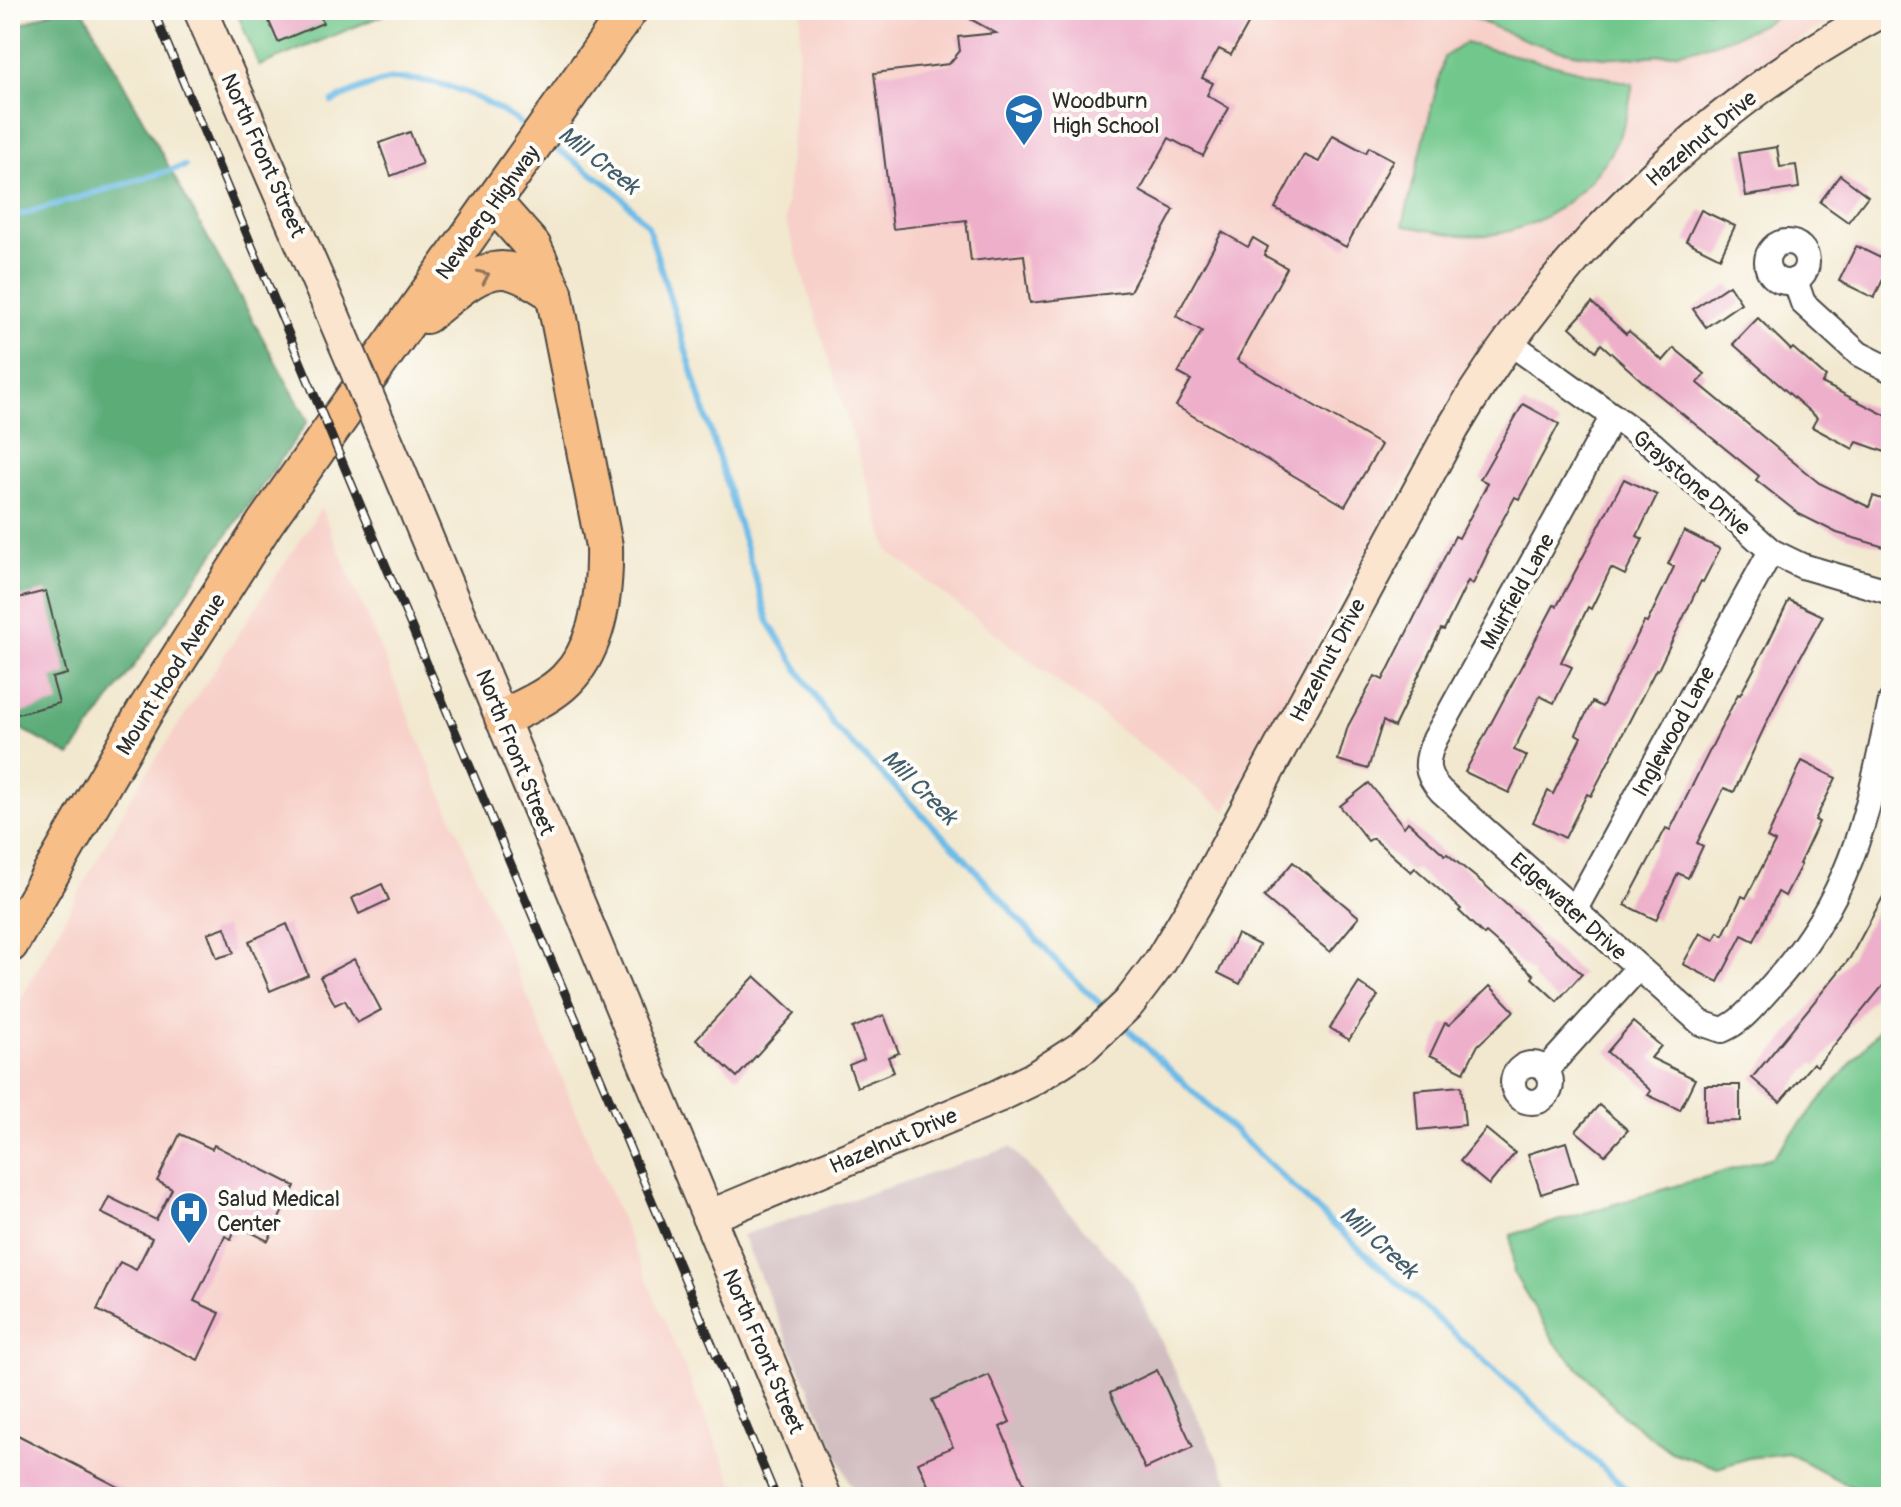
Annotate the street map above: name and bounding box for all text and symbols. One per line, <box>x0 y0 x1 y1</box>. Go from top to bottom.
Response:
street label: North Front Street <box>214 69 312 242</box>
street label: Hazelnut Drive <box>1641 84 1763 193</box>
place label: Woodburn High School <box>1052 87 1159 140</box>
school or university icon: Woodburn High School <box>1003 92 1045 147</box>
water label: Mill Creek <box>552 120 647 202</box>
street label: Newberg Highway <box>430 140 546 285</box>
one-way arrow <box>475 270 490 286</box>
street label: Graystone Drive <box>1627 424 1756 542</box>
street label: Muirfield Lane <box>1474 528 1561 654</box>
street label: Mount Hood Avenue <box>110 588 232 761</box>
street label: Hazelnut Drive <box>1284 594 1372 727</box>
street label: Inglewood Lane <box>1626 661 1721 802</box>
street label: North Front Street <box>469 665 561 839</box>
water label: Mill Creek <box>876 744 965 833</box>
street label: Edgewater Drive <box>1504 847 1633 967</box>
street label: Hazelnut Drive <box>825 1101 962 1180</box>
place label: Salud Medical Center <box>217 1185 340 1238</box>
hospital icon: Salud Medical Center <box>168 1190 210 1245</box>
water label: Mill Creek <box>1334 1200 1425 1286</box>
street label: North Front Street <box>716 1265 810 1438</box>

